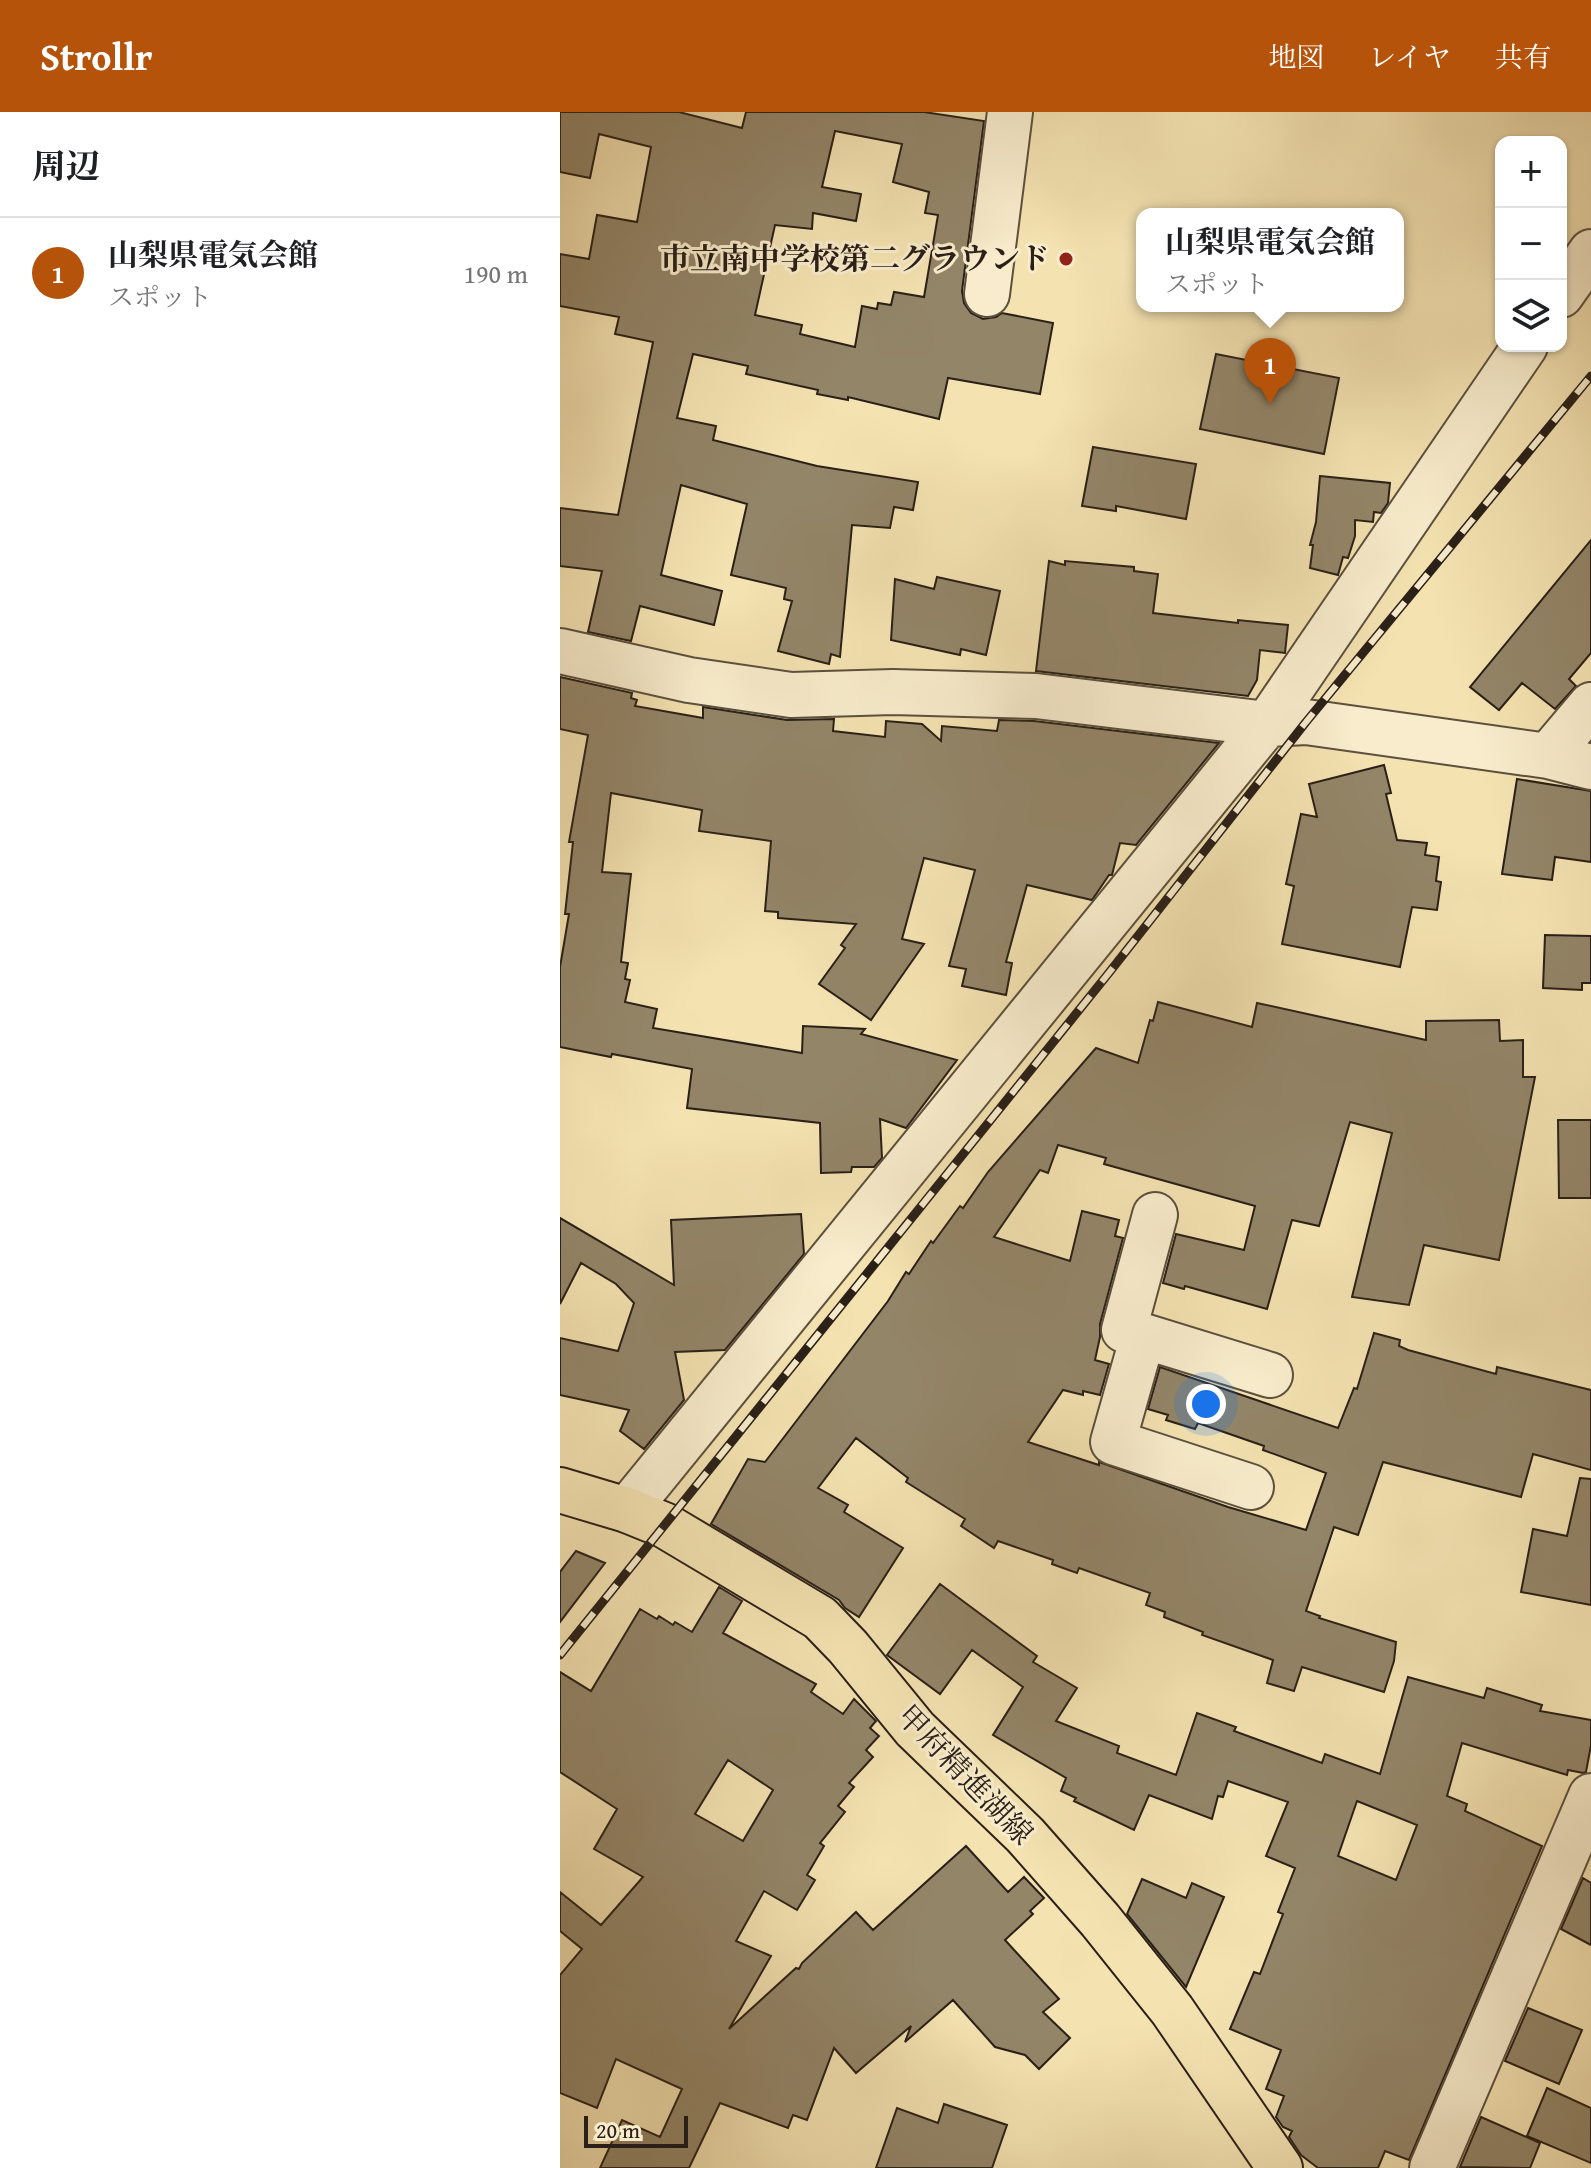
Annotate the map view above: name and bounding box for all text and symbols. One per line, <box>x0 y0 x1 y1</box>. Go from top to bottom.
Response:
text: Strollr <box>40 28 152 84</box>
text: 地図 <box>1268 36 1324 77</box>
text: レイヤ <box>1368 36 1451 77</box>
text: 共有 <box>1495 36 1551 77</box>
map controls <box>1495 136 1567 352</box>
button: + <box>1495 136 1567 208</box>
text: 周辺 <box>32 141 100 190</box>
popup <box>1136 208 1404 312</box>
button: − <box>1495 208 1567 280</box>
text: 山梨県電気会館 <box>1165 219 1375 263</box>
text: 山梨県電気会館 <box>108 232 318 276</box>
place label: 市立南中学校第二グラウンド <box>660 236 1050 280</box>
marker: 市立南中学校第二グラウンド <box>1057 250 1075 268</box>
text: 1 <box>51 254 65 293</box>
text: 190 m <box>463 254 528 293</box>
text: スポット <box>1165 264 1269 303</box>
text: スポット <box>108 277 212 316</box>
button: layers <box>1495 280 1567 352</box>
pin: 1 <box>1244 338 1296 404</box>
your location <box>1186 1384 1226 1424</box>
street label: 甲府精進湖線 <box>887 1694 1044 1854</box>
scale bar <box>584 2112 688 2148</box>
text: 20 m <box>596 2114 640 2146</box>

